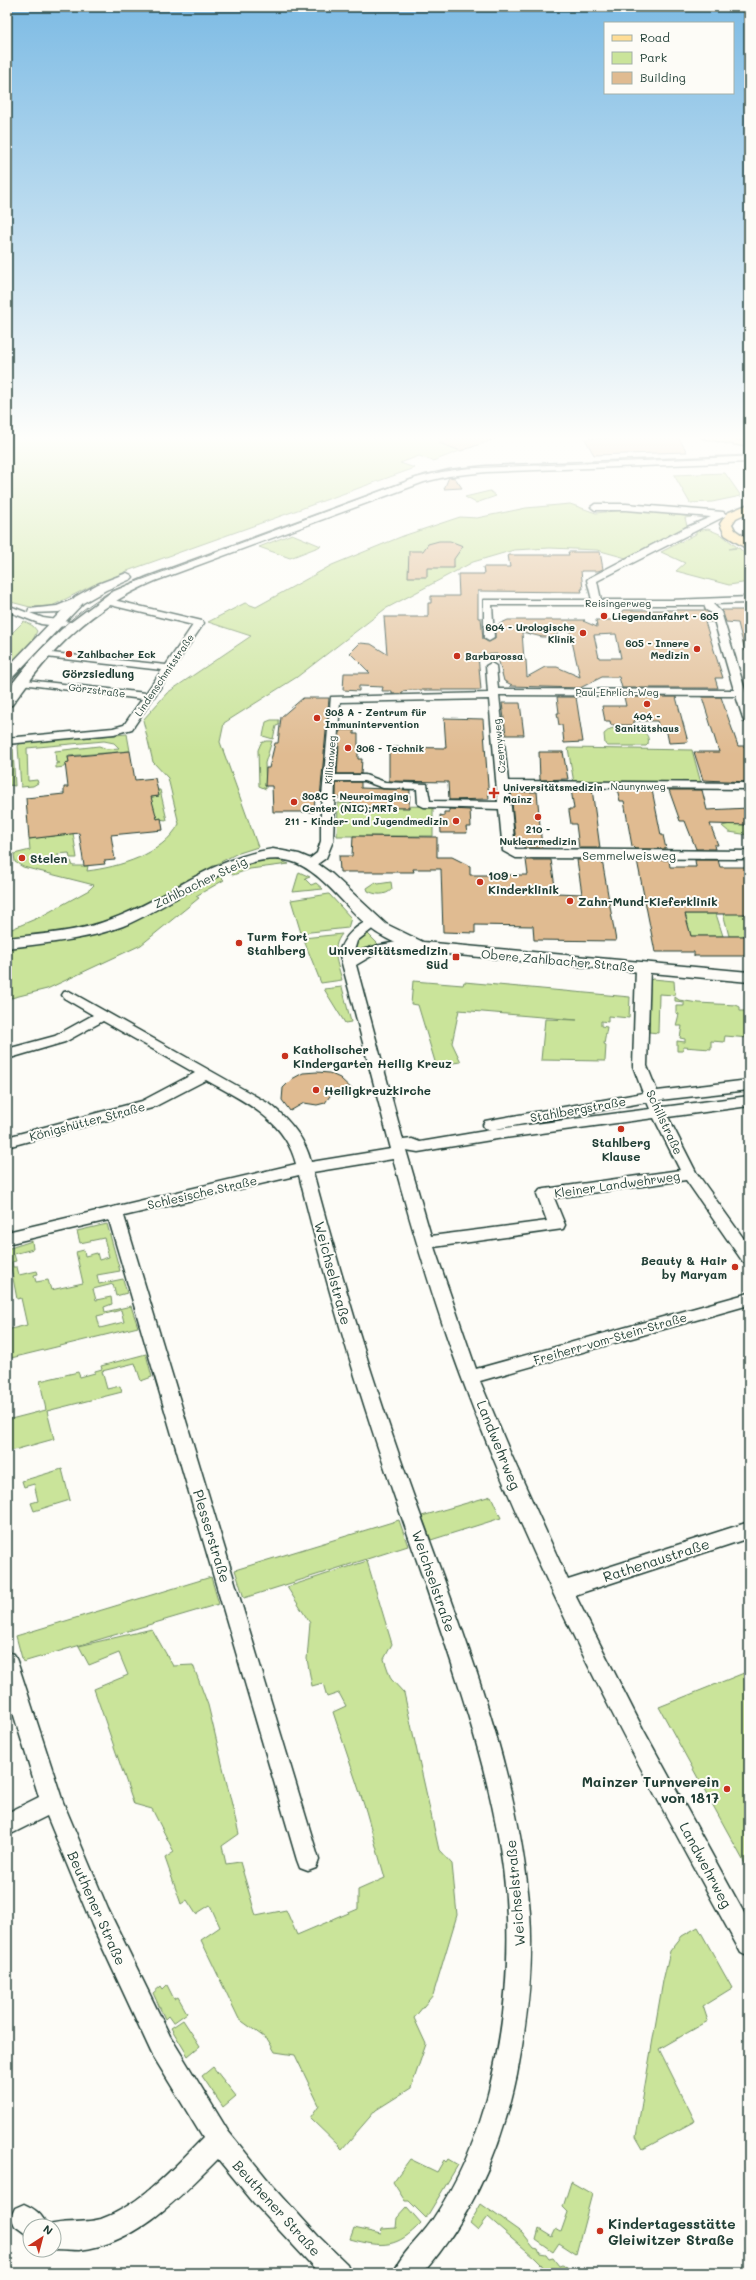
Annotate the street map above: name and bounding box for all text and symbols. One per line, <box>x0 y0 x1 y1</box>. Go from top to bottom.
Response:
legend <box>604 22 734 94</box>
text: Road <box>640 29 670 45</box>
text: Park <box>640 49 667 65</box>
text: Building <box>640 69 686 85</box>
street label: Reisingerweg <box>585 596 651 610</box>
place label: Liegendanfahrt - 605 <box>612 609 719 623</box>
marker: Liegendanfahrt - 605 <box>599 611 609 621</box>
place label: 604 - Urologische Klinik <box>486 620 575 646</box>
marker: 604 - Urologische Klinik <box>578 628 588 638</box>
street label: Lindenschmitstraße <box>131 631 197 719</box>
place label: 605 - Innere Medizin <box>626 636 689 662</box>
marker: 605 - Innere Medizin <box>692 644 702 654</box>
place label: Zahlbacher Eck <box>77 647 156 661</box>
marker: Zahlbacher Eck <box>64 649 74 659</box>
place label: Barbarossa <box>465 649 523 663</box>
marker: Barbarossa <box>452 651 462 661</box>
district label: Görzsiedlung <box>62 666 134 681</box>
street label: Görzstraße <box>68 680 126 700</box>
street label: Paul-Ehrlich-Weg <box>575 685 659 699</box>
marker: 404 - Sanitätshaus <box>642 699 652 709</box>
place label: 308 A - Zentrum für Immunintervention <box>325 705 427 731</box>
place label: 404 - Sanitätshaus <box>615 709 679 735</box>
marker: 308 A - Zentrum für Immunintervention <box>312 713 322 723</box>
street label: Czernyweg <box>489 718 509 774</box>
street label: Killianweg <box>321 735 339 785</box>
place label: 306 - Technik <box>356 741 424 755</box>
marker: 306 - Technik <box>343 743 353 753</box>
street label: Naunynweg <box>610 779 666 793</box>
place label: Universitätsmedizin Mainz <box>503 780 603 806</box>
marker: Universitätsmedizin Mainz <box>488 787 500 799</box>
place label: 308C - Neuroimaging Center (NIC);MRTs <box>302 789 409 815</box>
marker: 308C - Neuroimaging Center (NIC);MRTs <box>289 797 299 807</box>
marker: 210 - Nuklearmedizin <box>533 812 543 822</box>
place label: 211 - Kinder- und Jugendmedizin <box>285 814 448 828</box>
marker: 211 - Kinder- und Jugendmedizin <box>451 816 461 826</box>
place label: 210 - Nuklearmedizin <box>499 822 577 848</box>
street label: Semmelweisweg <box>582 847 676 863</box>
place label: Stelen <box>30 850 67 866</box>
marker: Stelen <box>17 853 27 863</box>
street label: Zahlbacher Steig <box>151 853 249 911</box>
place label: 109 - Kinderklinik <box>488 867 559 897</box>
marker: 109 - Kinderklinik <box>475 877 485 887</box>
place label: Zahn-Mund-Kieferklinik <box>578 893 718 909</box>
marker: Zahn-Mund-Kieferklinik <box>565 896 575 906</box>
place label: Turm Fort Stahlberg <box>247 928 308 958</box>
marker: Turm Fort Stahlberg <box>234 938 244 948</box>
place label: Universitätsmedizin Süd <box>328 942 448 972</box>
street label: Obere Zahlbacher Straße <box>481 945 635 975</box>
marker: Universitätsmedizin Süd <box>451 952 461 962</box>
place label: Katholischer Kindergarten Heilig Kreuz <box>293 1041 452 1071</box>
marker: Katholischer Kindergarten Heilig Kreuz <box>280 1051 290 1061</box>
place label: Heiligkreuzkirche <box>324 1082 431 1098</box>
marker: Heiligkreuzkirche <box>311 1085 321 1095</box>
street label: Schillstraße <box>643 1087 687 1157</box>
street label: Stahlbergstraße <box>529 1093 627 1125</box>
street label: Königshütter Straße <box>27 1098 147 1144</box>
marker: Stahlberg Klause <box>616 1124 626 1134</box>
place label: Stahlberg Klause <box>592 1134 650 1164</box>
street label: Kleiner Landwehrweg <box>553 1167 681 1201</box>
street label: Schlesische Straße <box>146 1172 258 1212</box>
street label: Weichselstraße <box>310 1219 356 1327</box>
place label: Beauty & Hair by Maryam <box>641 1252 727 1282</box>
marker: Beauty & Hair by Maryam <box>730 1262 740 1272</box>
street label: Freiherr-vom-Stein-Straße <box>532 1308 688 1368</box>
street label: Landwehrweg <box>472 1397 526 1493</box>
street label: Plesserstraße <box>189 1487 235 1585</box>
street label: Weichselstraße <box>408 1527 460 1635</box>
street label: Rathenaustraße <box>600 1534 712 1586</box>
place label: Mainzer Turnverein von 1817 <box>582 1772 719 1807</box>
marker: Mainzer Turnverein von 1817 <box>722 1784 732 1794</box>
street label: Landwehrweg <box>675 1819 737 1911</box>
street label: Weichselstraße <box>501 1839 529 1947</box>
street label: Beuthener Straße <box>63 1848 131 1968</box>
street label: Beuthener Straße <box>229 2156 325 2260</box>
place label: Kindertagesstätte Gleiwitzer Straße <box>608 2214 736 2249</box>
north arrow <box>22 2218 62 2258</box>
text: N <box>40 2221 56 2238</box>
marker: Kindertagesstätte Gleiwitzer Straße <box>595 2226 605 2236</box>

